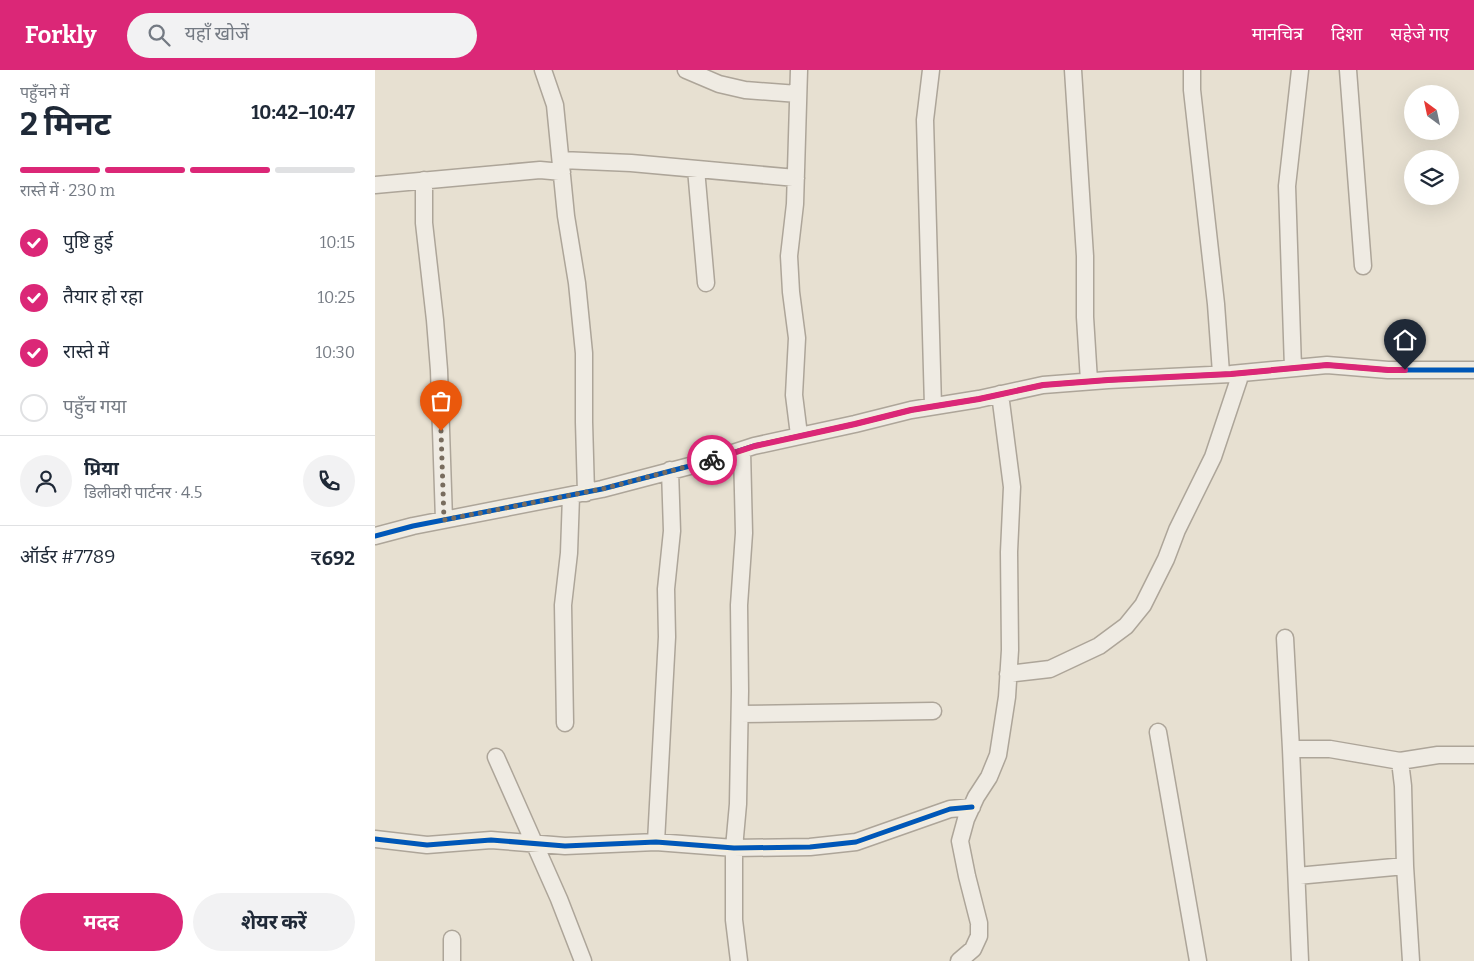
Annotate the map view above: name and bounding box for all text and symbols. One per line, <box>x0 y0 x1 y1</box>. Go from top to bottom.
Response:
search box <box>127 13 477 58</box>
text: Forkly <box>25 21 97 49</box>
icon: search <box>145 21 173 49</box>
text: यहाँ खोजें <box>185 22 249 45</box>
text: मानचित्र <box>1252 23 1303 45</box>
text: दिशा <box>1331 23 1362 45</box>
text: सहेजे गए <box>1390 23 1449 45</box>
text: पहुँचने में <box>20 83 69 102</box>
north arrow <box>1404 85 1459 140</box>
map controls <box>1404 85 1459 205</box>
text: 10:42–10:47 <box>251 101 355 124</box>
text: 2 मिनट <box>20 105 111 143</box>
button: layers <box>1404 150 1459 205</box>
text: रास्ते में · 230 m <box>20 181 115 200</box>
icon: check <box>20 229 48 257</box>
text: पुष्टि हुई <box>63 230 113 253</box>
text: 10:15 <box>320 233 355 252</box>
icon: check <box>20 284 48 312</box>
text: तैयार हो रहा <box>63 285 143 308</box>
text: 10:25 <box>318 288 355 307</box>
pin <box>1384 319 1426 370</box>
icon: home <box>1391 326 1419 354</box>
icon: check <box>20 339 48 367</box>
text: रास्ते में <box>63 340 109 363</box>
text: 10:30 <box>315 343 355 362</box>
pin <box>420 380 462 431</box>
icon: bag <box>427 387 455 415</box>
text: पहुँच गया <box>63 395 126 418</box>
courier <box>687 435 737 485</box>
icon: bike <box>698 446 726 474</box>
button: person <box>20 455 72 507</box>
button: phone <box>303 455 355 507</box>
text: प्रिया <box>84 457 119 480</box>
text: डिलीवरी पार्टनर · 4.5 <box>84 483 202 502</box>
text: ऑर्डर #7789 <box>20 545 115 568</box>
text: ₹692 <box>310 547 355 570</box>
button: मदद <box>20 893 183 951</box>
button: शेयर करें <box>193 893 355 951</box>

